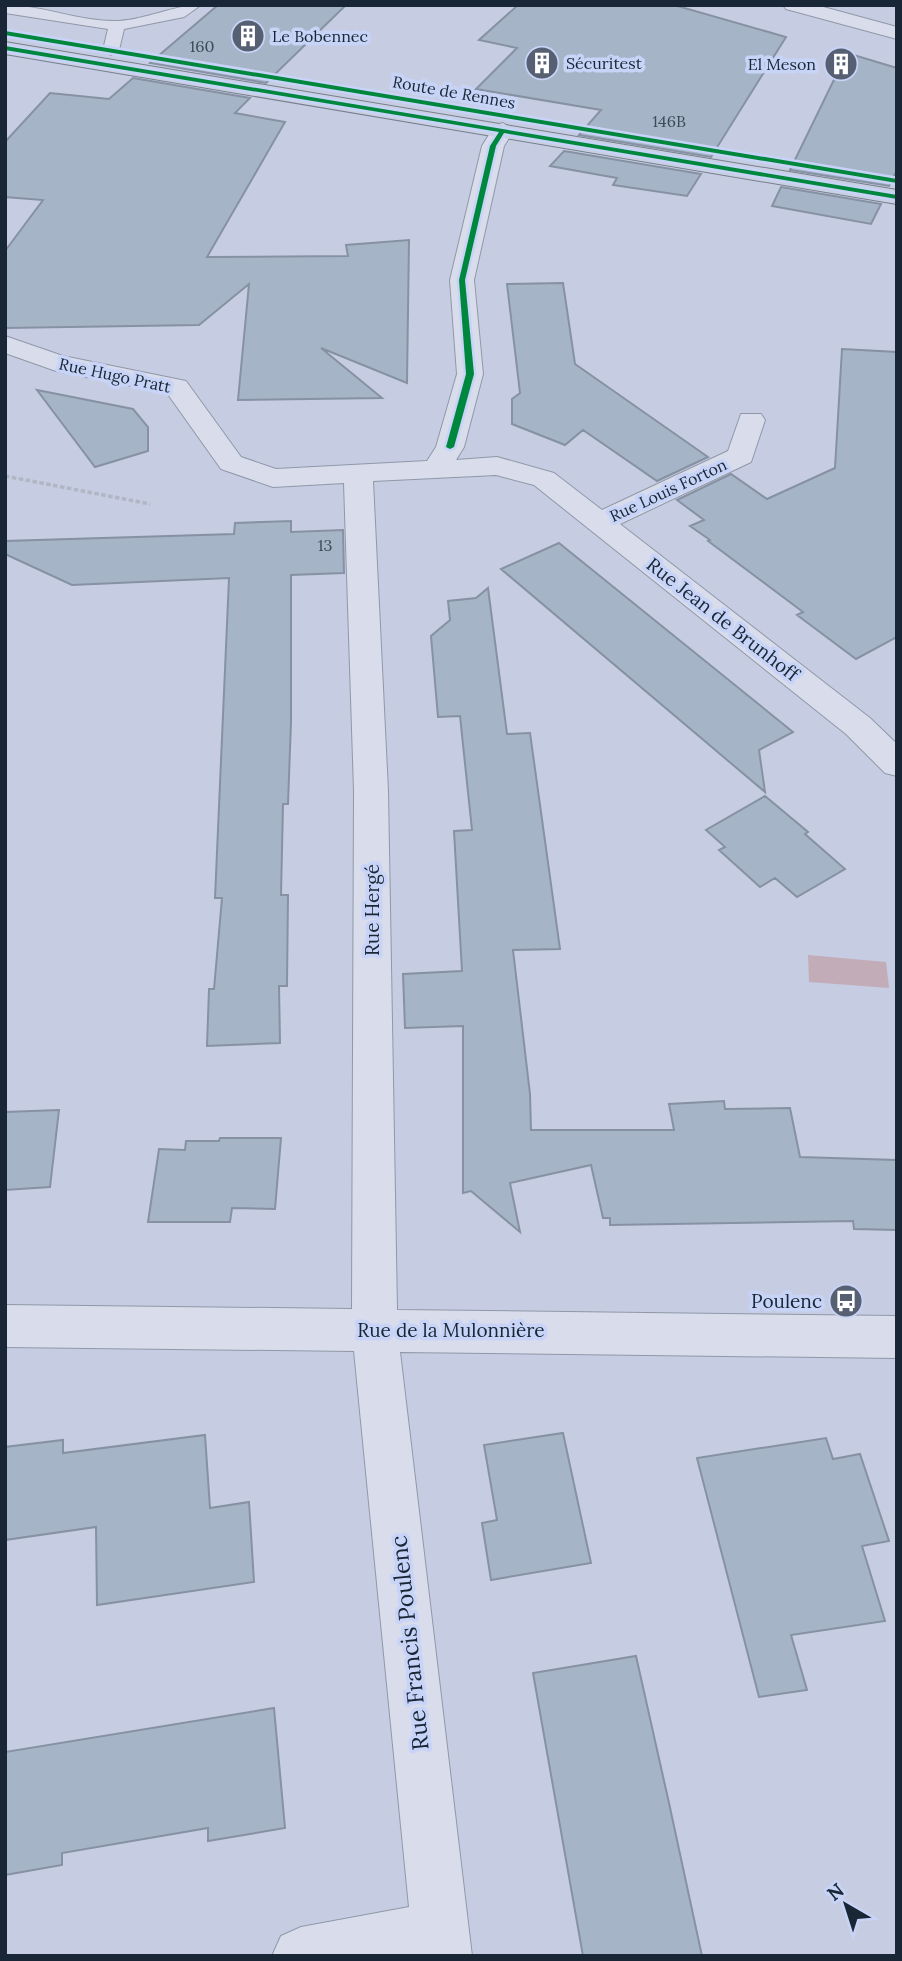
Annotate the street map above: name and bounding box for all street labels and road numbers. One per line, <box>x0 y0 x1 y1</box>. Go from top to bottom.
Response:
street label: Route de Rennes <box>391 71 517 113</box>
street label: Rue Hugo Pratt <box>57 353 173 397</box>
street label: Rue Louis Forton <box>606 454 730 526</box>
street label: Rue Jean de Brunhoff <box>642 552 805 687</box>
street label: Rue Hergé <box>360 864 384 956</box>
street label: Rue de la Mulonnière <box>357 1318 545 1342</box>
street label: Rue Francis Poulenc <box>383 1534 435 1752</box>

